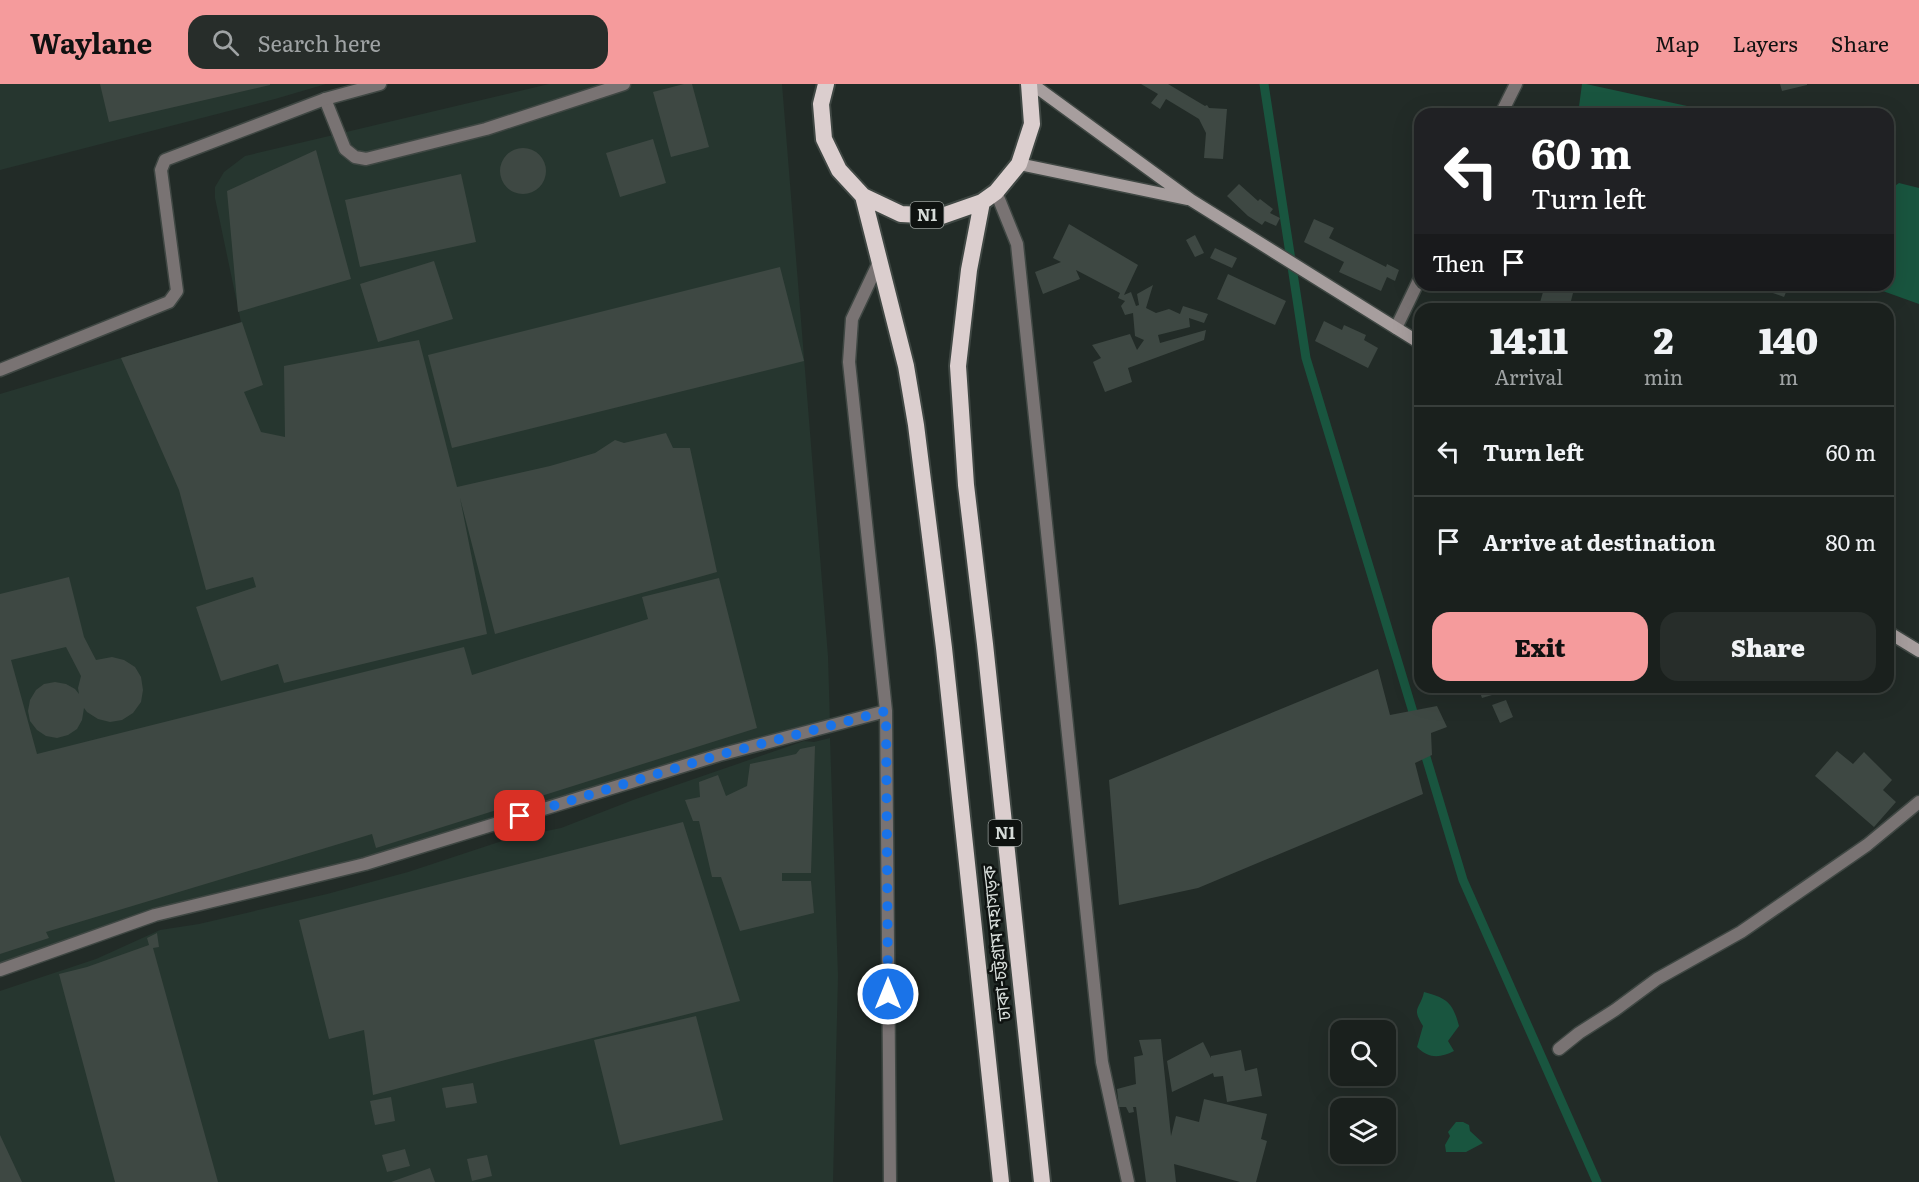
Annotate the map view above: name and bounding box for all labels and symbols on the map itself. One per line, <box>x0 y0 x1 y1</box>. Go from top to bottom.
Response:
road number: N1 <box>910 202 944 228</box>
pin <box>494 790 545 841</box>
road number: N1 <box>988 820 1022 846</box>
street label: ঢাকা-চট্টগ্রাম মহাসড়ক <box>974 864 1017 1023</box>
position arrow <box>856 962 920 1026</box>

